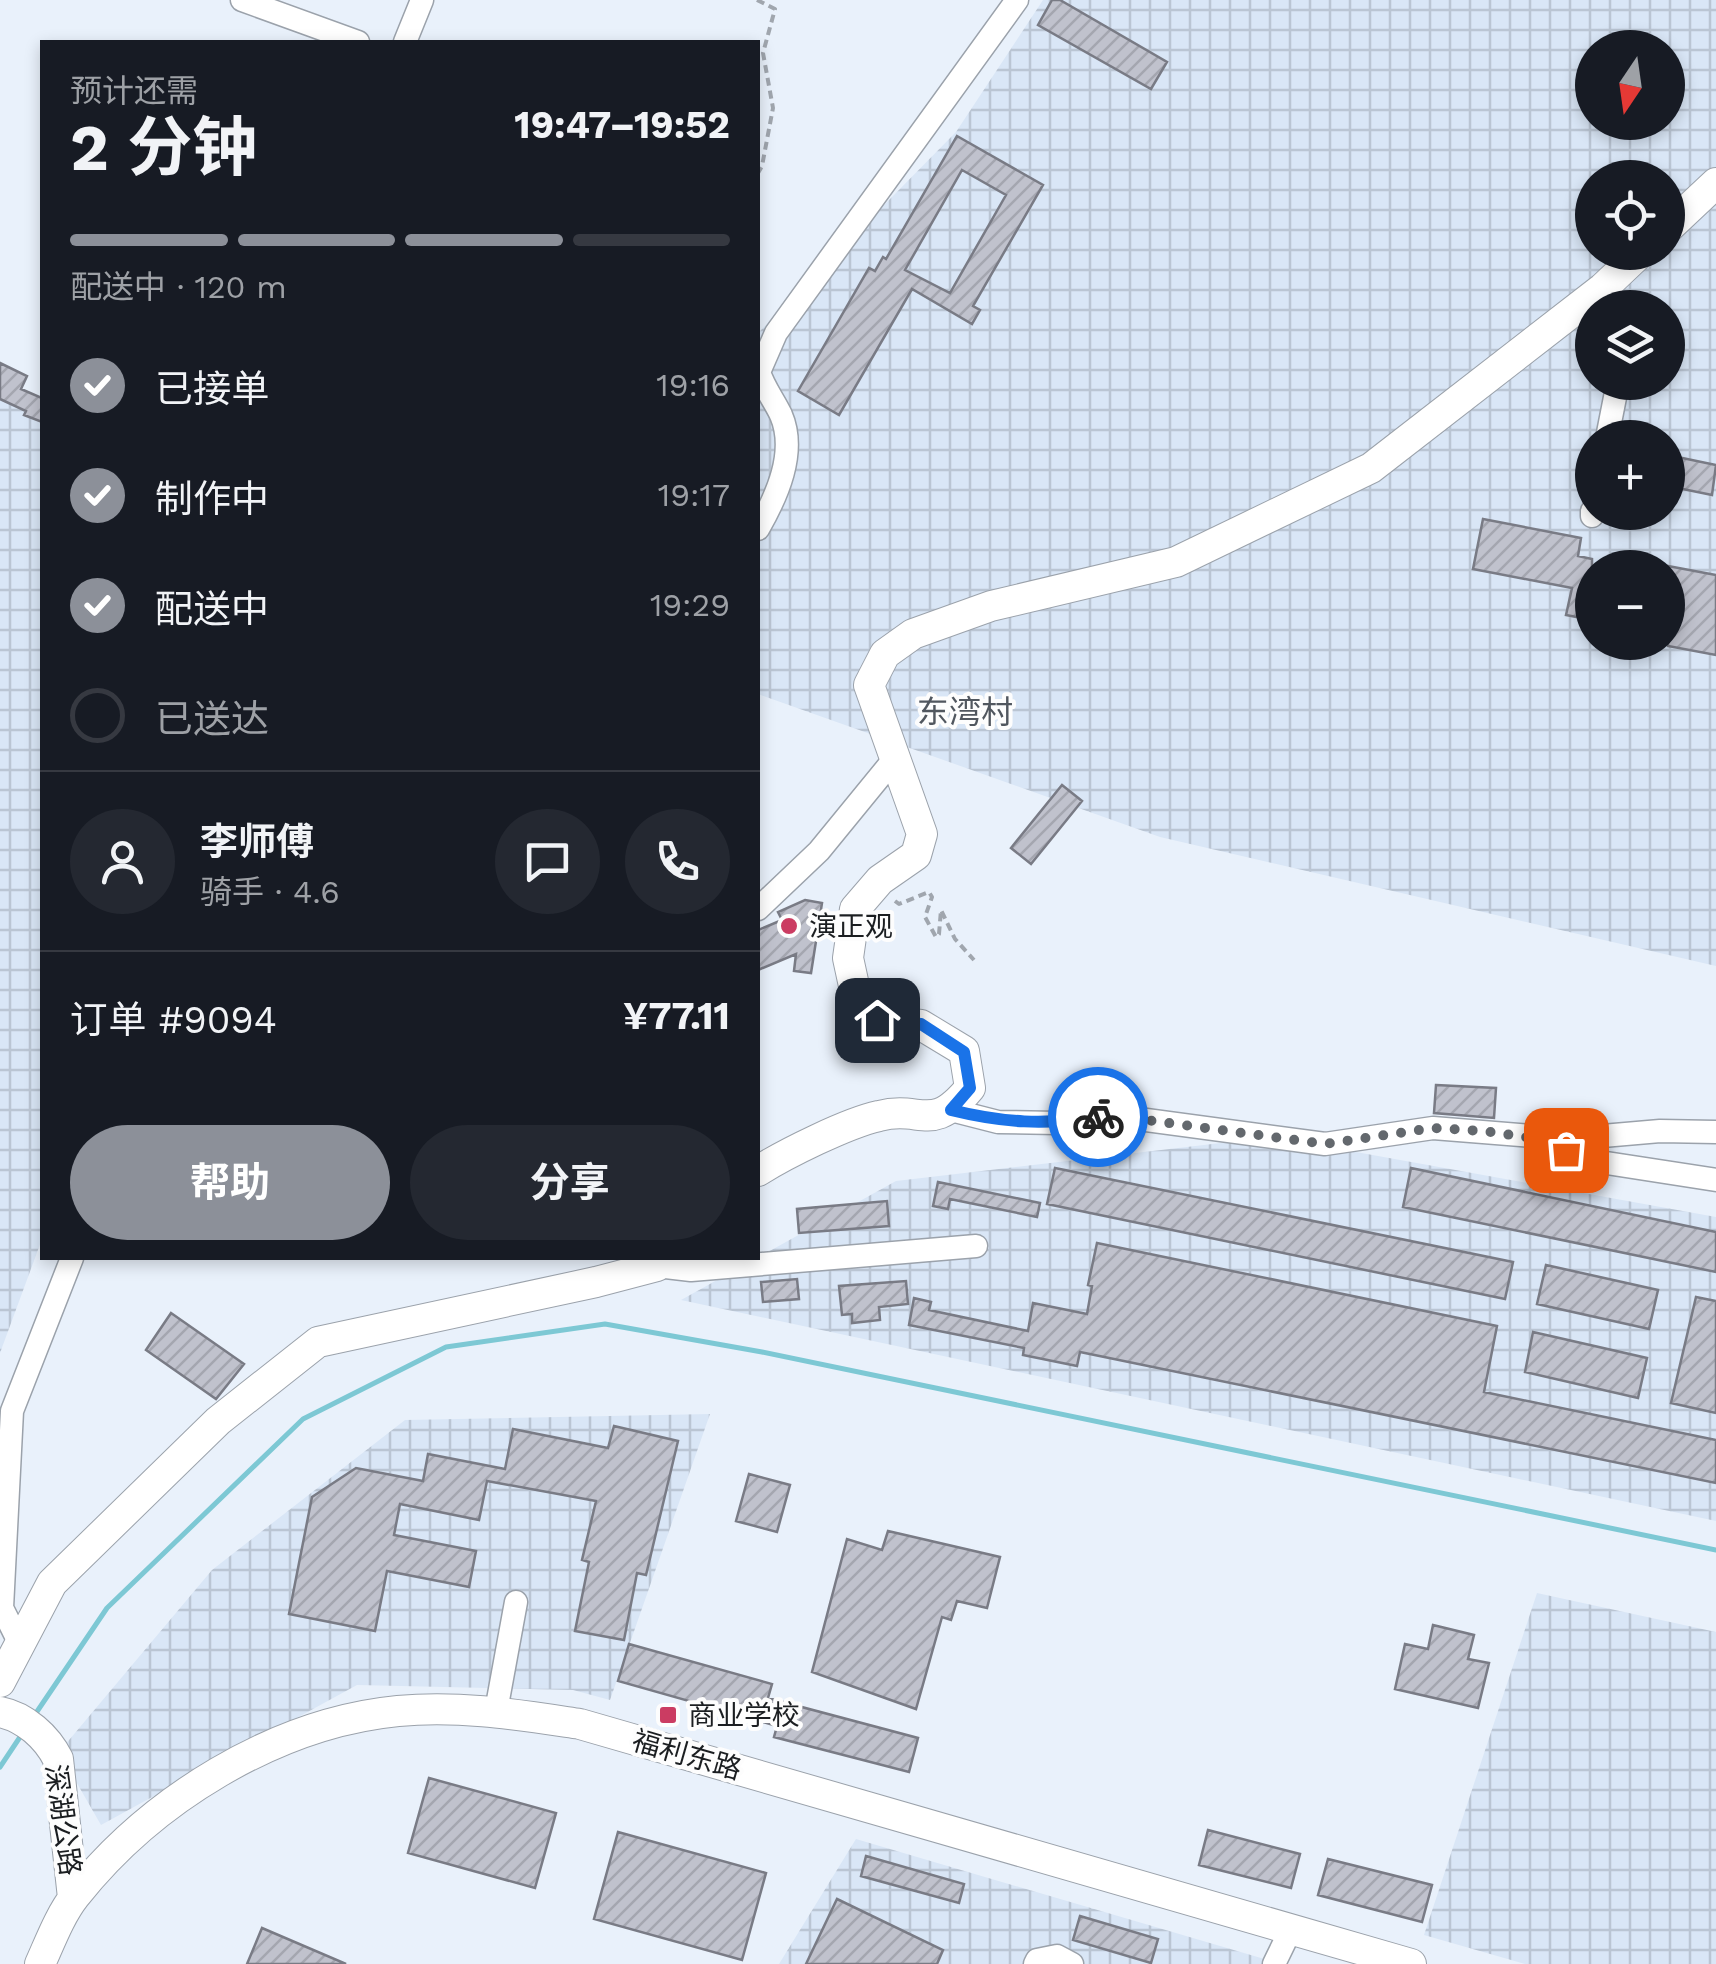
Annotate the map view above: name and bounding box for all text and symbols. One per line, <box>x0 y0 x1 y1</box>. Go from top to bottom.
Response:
north arrow <box>1575 30 1685 140</box>
map controls <box>1575 30 1685 660</box>
text: 预计还需 <box>70 72 198 110</box>
text: 19:47–19:52 <box>514 103 730 147</box>
text: 2 分钟 <box>70 110 257 186</box>
button: locate <box>1575 160 1685 270</box>
text: 配送中 · 120 m <box>70 268 287 306</box>
button: layers <box>1575 290 1685 400</box>
icon: check <box>70 358 125 413</box>
text: 19:16 <box>656 366 730 404</box>
text: 已接单 <box>155 367 269 411</box>
button: + <box>1575 420 1685 530</box>
icon: check <box>70 468 125 523</box>
text: 19:17 <box>658 476 730 514</box>
text: 制作中 <box>155 477 269 521</box>
button: − <box>1575 550 1685 660</box>
icon: check <box>70 578 125 633</box>
text: 19:29 <box>650 586 730 624</box>
text: 配送中 <box>155 587 269 631</box>
district label: 东湾村 <box>917 693 1013 731</box>
text: 已送达 <box>155 697 269 741</box>
button: person <box>70 809 175 914</box>
button: chat <box>495 809 600 914</box>
button: phone <box>625 809 730 914</box>
text: 李师傅 <box>200 820 314 864</box>
text: 骑手 · 4.6 <box>200 873 340 911</box>
place label: 演正观 <box>809 910 893 943</box>
marker: 演正观 <box>778 915 800 937</box>
pin <box>835 978 920 1063</box>
icon: home <box>850 993 905 1048</box>
text: ¥77.11 <box>623 994 730 1038</box>
text: 订单 #9094 <box>70 998 277 1042</box>
courier <box>1048 1067 1148 1167</box>
icon: bike <box>1071 1090 1126 1145</box>
pin <box>1524 1108 1609 1193</box>
icon: bag <box>1539 1123 1594 1178</box>
button: 帮助 <box>70 1125 390 1240</box>
button: 分享 <box>410 1125 730 1240</box>
place label: 商业学校 <box>688 1699 800 1732</box>
marker: 商业学校 <box>657 1704 679 1726</box>
street label: 福利东路 <box>629 1724 745 1786</box>
street label: 深湖公路 <box>39 1762 87 1878</box>

